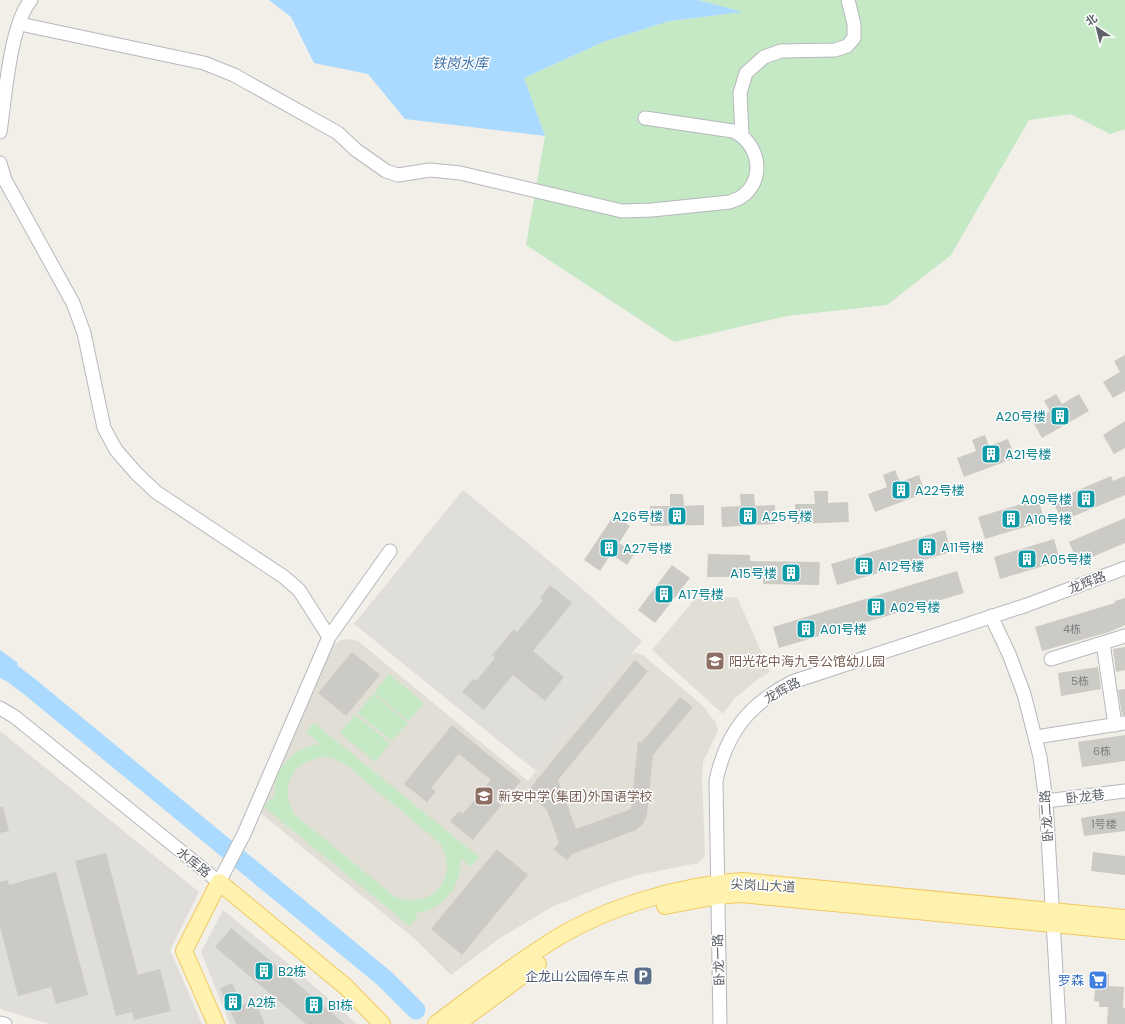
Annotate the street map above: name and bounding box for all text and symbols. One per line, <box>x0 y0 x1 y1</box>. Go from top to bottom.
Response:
north arrow <box>1077 8 1117 48</box>
text: 北 <box>1082 10 1100 30</box>
water label: 铁岗水库 <box>432 53 490 73</box>
building icon: A20号楼 <box>1049 405 1071 427</box>
place label: A20号楼 <box>996 407 1046 426</box>
building icon: A21号楼 <box>980 443 1002 465</box>
place label: A21号楼 <box>1005 445 1051 464</box>
building icon: A22号楼 <box>890 479 912 501</box>
place label: A22号楼 <box>915 481 965 500</box>
building icon: A09号楼 <box>1075 488 1097 510</box>
place label: A09号楼 <box>1021 490 1072 509</box>
building icon: A26号楼 <box>666 505 688 527</box>
building icon: A25号楼 <box>737 505 759 527</box>
place label: A26号楼 <box>613 507 663 526</box>
place label: A25号楼 <box>762 507 812 526</box>
building icon: A10号楼 <box>1000 508 1022 530</box>
place label: A10号楼 <box>1025 510 1072 529</box>
building icon: A11号楼 <box>916 536 938 558</box>
building icon: A27号楼 <box>598 537 620 559</box>
place label: A11号楼 <box>941 538 984 557</box>
place label: A27号楼 <box>623 539 672 558</box>
building icon: A05号楼 <box>1016 548 1038 570</box>
place label: A05号楼 <box>1041 550 1092 569</box>
building icon: A12号楼 <box>853 555 875 577</box>
place label: A12号楼 <box>878 557 924 576</box>
building icon: A15号楼 <box>780 562 802 584</box>
place label: A15号楼 <box>730 564 777 583</box>
street label: 龙辉路 <box>1066 567 1109 598</box>
building icon: A17号楼 <box>653 583 675 605</box>
place label: A17号楼 <box>678 585 724 604</box>
building icon: A02号楼 <box>865 596 887 618</box>
place label: A02号楼 <box>890 598 940 617</box>
building icon: A01号楼 <box>795 618 817 640</box>
place label: A01号楼 <box>820 620 867 639</box>
house number: 4栋 <box>1063 621 1081 637</box>
school or university icon: 阳光花中海九号公馆幼儿园 <box>704 650 726 672</box>
place label: 阳光花中海九号公馆幼儿园 <box>729 652 885 671</box>
street label: 龙辉路 <box>761 673 804 708</box>
house number: 5栋 <box>1071 673 1089 689</box>
house number: 6栋 <box>1093 743 1111 759</box>
school or university icon: 新安中学(集团)外国语学校 <box>473 785 495 807</box>
street label: 卧龙巷 <box>1065 785 1106 808</box>
place label: 新安中学(集团)外国语学校 <box>498 787 653 806</box>
street label: 卧龙二路 <box>1035 789 1058 843</box>
house number: 1号楼 <box>1091 816 1117 832</box>
street label: 水库路 <box>173 843 215 882</box>
street label: 尖岗山大道 <box>730 874 796 897</box>
street label: 卧龙一路 <box>708 934 729 986</box>
building icon: B2栋 <box>253 960 275 982</box>
place label: B2栋 <box>278 962 306 981</box>
parking icon: 企龙山公园停车点 <box>632 965 654 987</box>
place label: 企龙山公园停车点 <box>525 967 629 986</box>
supermarket icon: 罗森 <box>1087 969 1109 991</box>
place label: 罗森 <box>1058 971 1084 990</box>
building icon: A2栋 <box>222 991 244 1013</box>
place label: A2栋 <box>247 993 276 1012</box>
building icon: B1栋 <box>303 994 325 1016</box>
place label: B1栋 <box>328 996 353 1015</box>

